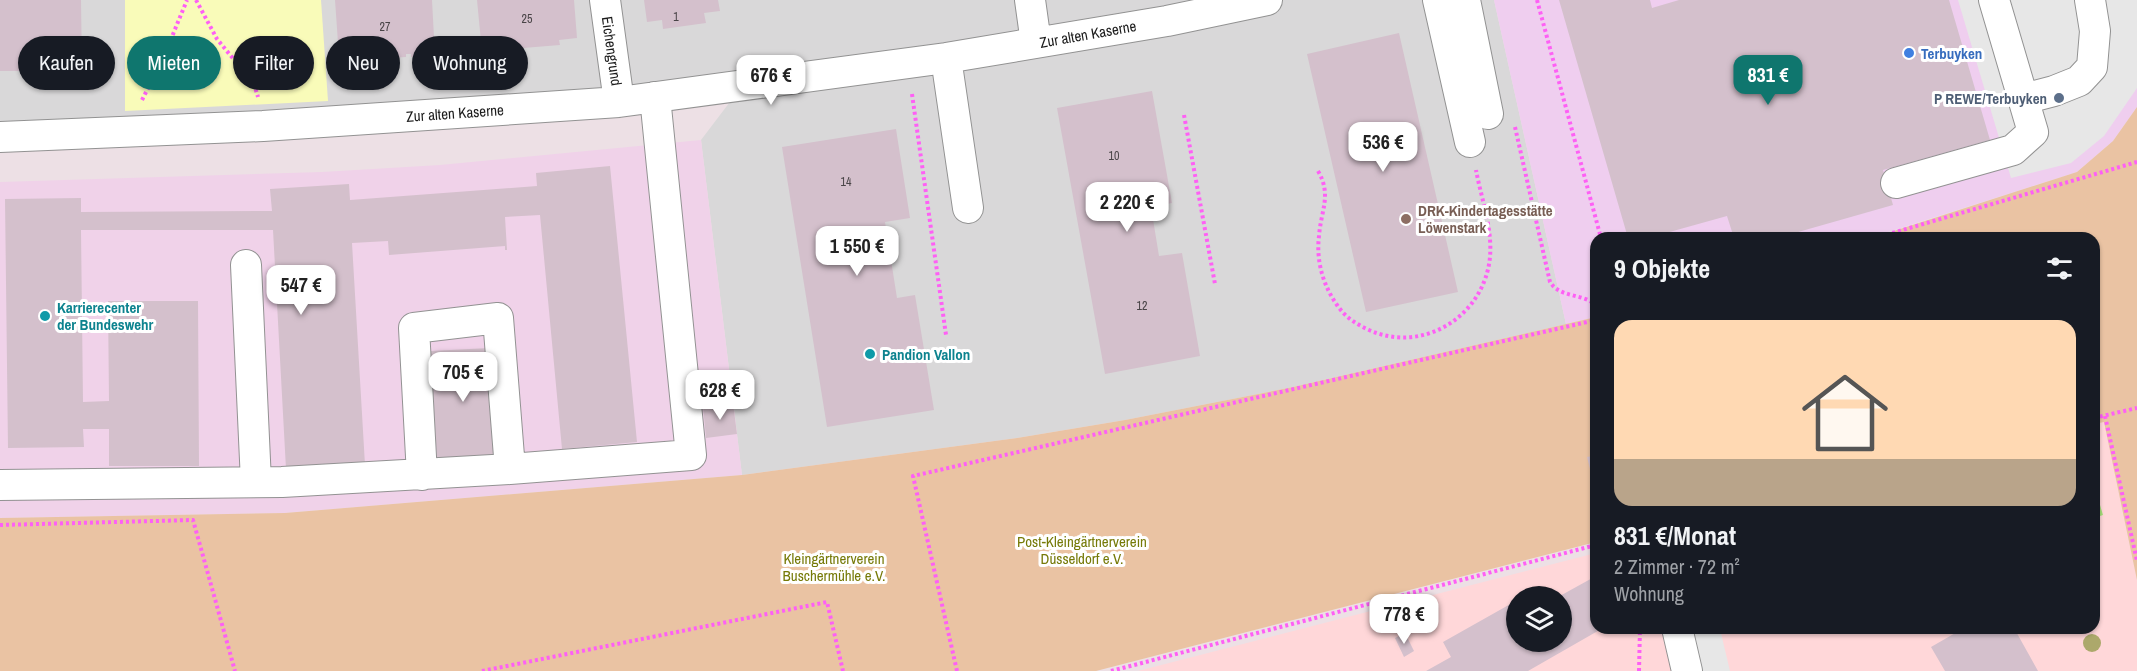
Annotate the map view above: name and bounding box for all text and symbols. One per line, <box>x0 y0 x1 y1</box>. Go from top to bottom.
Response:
house number: 1 <box>673 9 679 25</box>
house number: 25 <box>522 11 533 27</box>
street label: Eichengrund <box>597 15 627 87</box>
street label: Zur alten Kaserne <box>1038 15 1138 53</box>
house number: 27 <box>380 19 391 35</box>
chip: Kaufen <box>18 36 115 90</box>
chip: Mieten <box>127 36 221 90</box>
chip: Filter <box>233 36 314 90</box>
chip: Neu <box>326 36 400 90</box>
chip: Wohnung <box>412 36 528 90</box>
place label: Terbuyken <box>1921 43 1982 64</box>
marker: Terbuyken <box>1902 46 1916 60</box>
pin: 676 € <box>729 55 813 106</box>
pin: 831 € <box>1726 55 1810 106</box>
text: 676 € <box>750 61 792 88</box>
text: 831 € <box>1747 61 1789 88</box>
place label: P REWE/Terbuyken <box>1934 88 2047 109</box>
marker: P REWE/Terbuyken <box>2052 91 2066 105</box>
street label: Zur alten Kaserne <box>405 99 505 127</box>
pin: 536 € <box>1341 122 1425 173</box>
text: 536 € <box>1362 128 1404 155</box>
house number: 10 <box>1109 148 1119 164</box>
house number: 14 <box>841 174 852 190</box>
pin: 2 220 € <box>1072 182 1182 233</box>
text: 2 220 € <box>1100 188 1154 215</box>
place label: DRK-Kindertagesstätte Löwenstark <box>1418 200 1553 238</box>
marker: DRK-Kindertagesstätte Löwenstark <box>1399 212 1413 226</box>
pin: 1 550 € <box>802 226 912 277</box>
text: 1 550 € <box>830 232 884 259</box>
text: 9 Objekte <box>1614 251 1710 286</box>
icon: filters <box>2043 252 2076 285</box>
pin: 547 € <box>259 265 343 316</box>
text: 547 € <box>280 271 322 298</box>
place label: Karrierecenter der Bundeswehr <box>57 297 154 335</box>
house number: 12 <box>1137 298 1147 314</box>
marker: Karrierecenter der Bundeswehr <box>38 309 52 323</box>
place label: Pandion Vallon <box>882 344 970 365</box>
marker: Pandion Vallon <box>863 347 877 361</box>
pin: 705 € <box>421 352 505 403</box>
text: 705 € <box>442 358 484 385</box>
icon: home <box>1791 359 1899 467</box>
pin: 628 € <box>678 370 762 421</box>
text: 628 € <box>699 376 741 403</box>
text: 831 €/Monat <box>1614 518 1736 553</box>
park label: Post-Kleingärtnerverein Düsseldorf e.V. <box>1017 531 1147 569</box>
park label: Kleingärtnerverein Buschermühle e.V. <box>783 548 885 586</box>
text: 2 Zimmer · 72 m² <box>1614 553 1740 580</box>
text: Wohnung <box>1614 580 1684 607</box>
map controls <box>1506 586 1572 652</box>
button: layers <box>1506 586 1572 652</box>
pin: 778 € <box>1362 594 1446 645</box>
text: 778 € <box>1383 600 1425 627</box>

